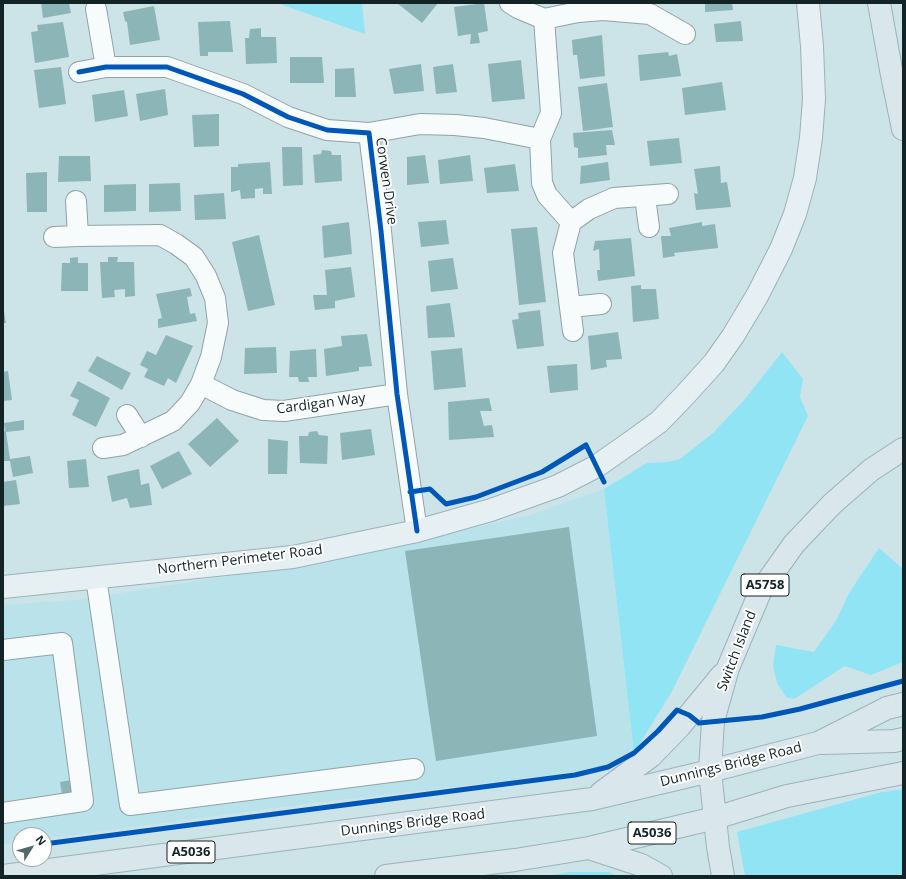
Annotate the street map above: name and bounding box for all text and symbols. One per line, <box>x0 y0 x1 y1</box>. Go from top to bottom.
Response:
street label: Corwen Drive <box>372 136 400 226</box>
street label: Cardigan Way <box>275 390 367 418</box>
street label: Northern Perimeter Road <box>157 542 323 578</box>
road number: A5758 <box>741 574 789 596</box>
street label: Switch Island <box>714 608 760 694</box>
street label: Dunnings Bridge Road <box>658 739 804 791</box>
street label: Dunnings Bridge Road <box>340 806 486 840</box>
road number: A5036 <box>628 822 676 844</box>
north arrow <box>12 827 52 867</box>
text: N <box>32 832 50 848</box>
road number: A5036 <box>167 841 215 863</box>

